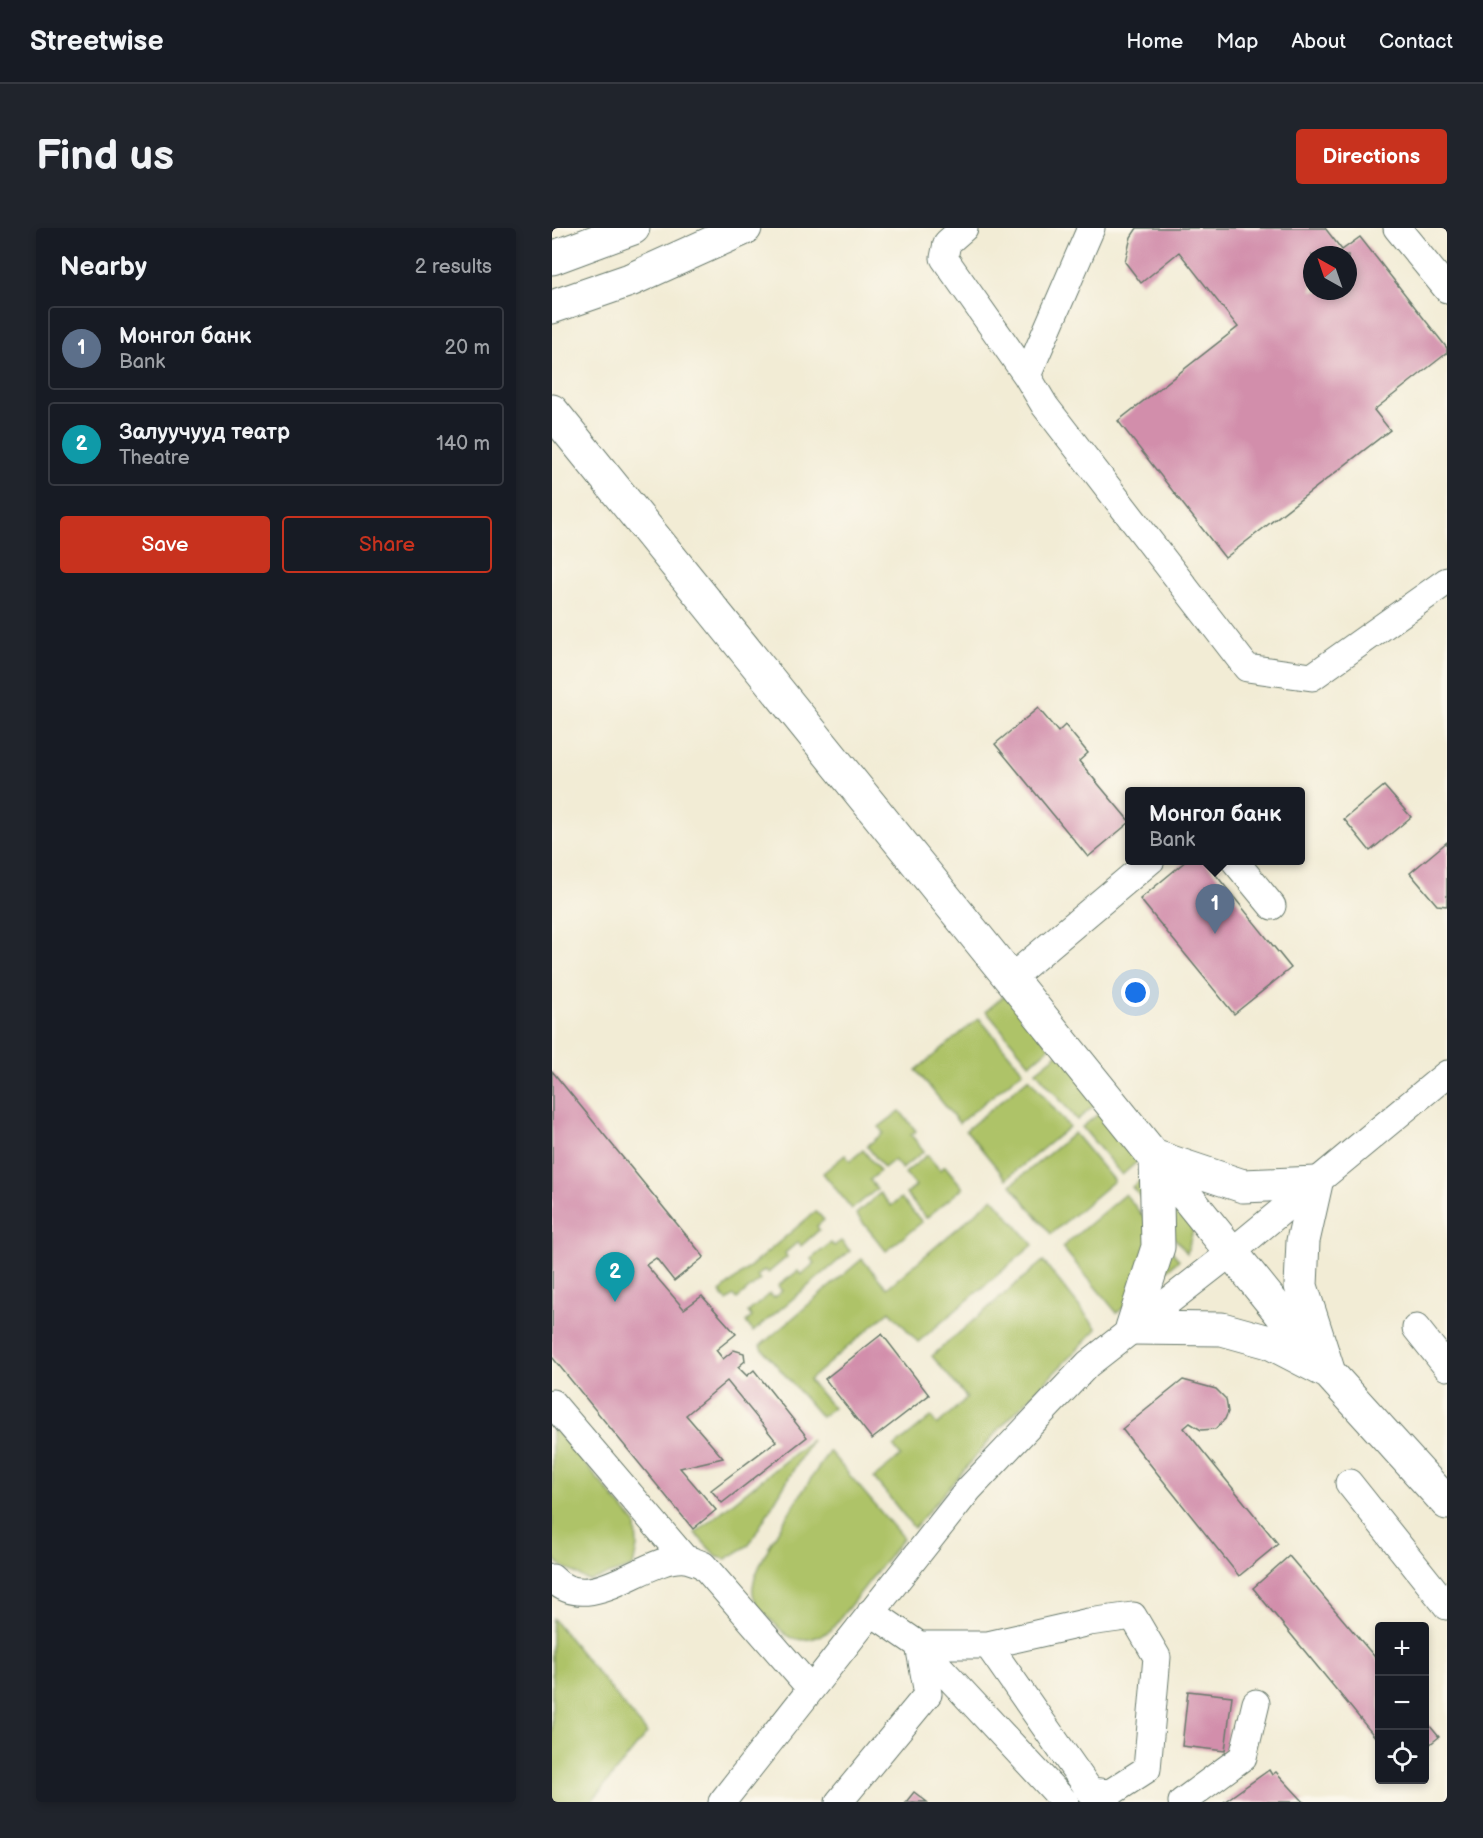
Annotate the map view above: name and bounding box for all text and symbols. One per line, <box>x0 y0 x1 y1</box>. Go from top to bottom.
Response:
text: Streetwise <box>30 25 163 58</box>
text: Home <box>1126 29 1183 54</box>
text: Map <box>1216 29 1258 54</box>
text: About <box>1291 29 1346 54</box>
text: Contact <box>1379 29 1453 54</box>
button: Directions <box>1296 129 1447 184</box>
text: Find us <box>36 131 174 182</box>
north arrow <box>1303 246 1357 300</box>
text: Nearby <box>60 252 147 283</box>
text: 2 results <box>415 255 492 279</box>
text: Монгол банк <box>119 323 251 350</box>
text: 1 <box>77 336 86 360</box>
text: 20 m <box>445 336 490 360</box>
text: Bank <box>119 350 165 374</box>
text: Залуучууд театр <box>119 419 290 446</box>
text: 2 <box>76 432 87 456</box>
text: 140 m <box>436 432 490 456</box>
text: Theatre <box>119 446 190 470</box>
button: Save <box>60 516 270 573</box>
button: Share <box>282 516 492 573</box>
popup <box>1125 787 1305 865</box>
text: Монгол банк <box>1149 801 1281 828</box>
text: Bank <box>1149 828 1195 852</box>
pin: 1 <box>1196 884 1234 934</box>
your location <box>1121 978 1150 1007</box>
pin: 2 <box>596 1252 634 1302</box>
map controls <box>1375 1622 1429 1784</box>
button: + <box>1375 1622 1429 1676</box>
button: − <box>1375 1676 1429 1730</box>
button: locate <box>1375 1730 1429 1784</box>

